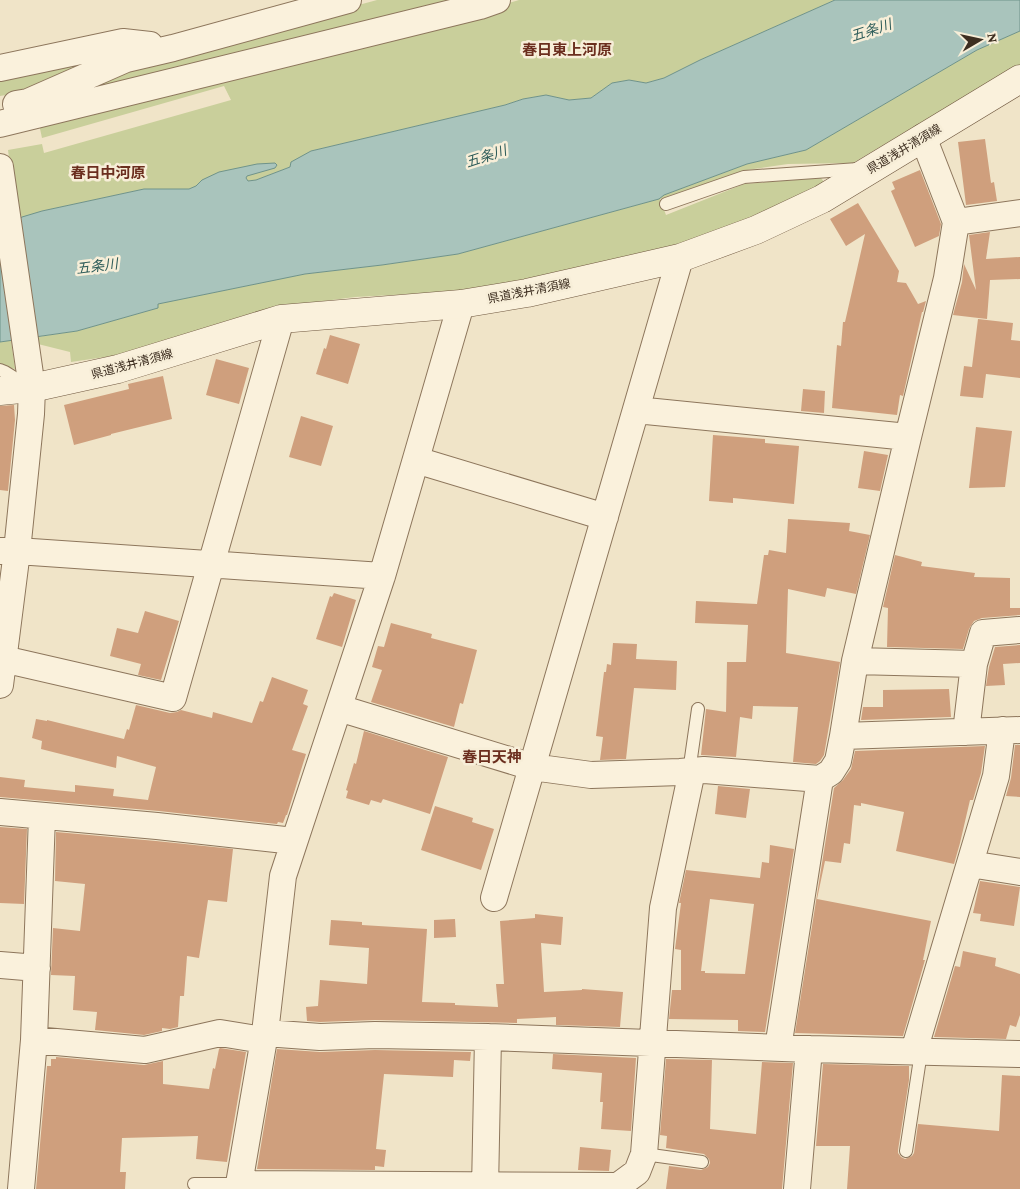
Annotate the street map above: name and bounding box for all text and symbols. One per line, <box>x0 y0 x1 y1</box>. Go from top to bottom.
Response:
water label: 五条川 <box>849 15 895 44</box>
north arrow <box>955 15 1005 65</box>
text: N <box>984 32 1002 44</box>
district label: 春日東上河原 <box>522 42 612 58</box>
street label: 県道浅井清須線 <box>864 121 944 177</box>
water label: 五条川 <box>464 141 510 170</box>
district label: 春日中河原 <box>70 165 146 181</box>
water label: 五条川 <box>75 255 121 276</box>
street label: 県道浅井清須線 <box>486 276 572 306</box>
street label: 県道浅井清須線 <box>90 346 174 382</box>
district label: 春日天神 <box>462 748 522 765</box>

